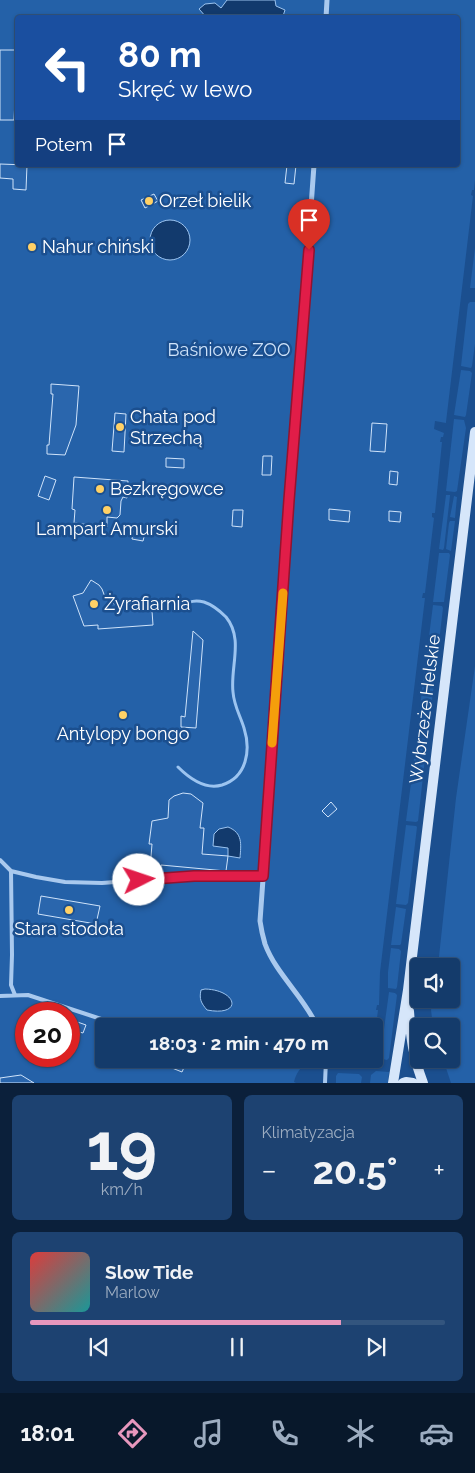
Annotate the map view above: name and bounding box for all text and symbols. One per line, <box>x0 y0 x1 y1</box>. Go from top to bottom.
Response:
text: 80 m <box>118 34 202 75</box>
icon: left <box>35 35 100 100</box>
text: Skręć w lewo <box>118 76 252 102</box>
icon: arrive <box>103 130 131 158</box>
text: Potem <box>35 133 93 155</box>
place label: Orzeł bielik <box>159 190 252 211</box>
marker: Orzeł bielik <box>143 195 155 207</box>
pin <box>288 199 330 250</box>
icon: arrive <box>295 206 323 234</box>
place label: Nahur chiński <box>42 236 154 257</box>
marker: Nahur chiński <box>26 241 38 253</box>
park label: Baśniowe ZOO <box>168 339 290 360</box>
place label: Chata pod Strzechą <box>130 406 216 448</box>
marker: Chata pod Strzechą <box>114 421 126 433</box>
place label: Bezkręgowce <box>110 478 224 499</box>
marker: Bezkręgowce <box>94 483 106 495</box>
marker: Lampart Amurski <box>101 504 113 516</box>
place label: Lampart Amurski <box>36 518 178 539</box>
place label: Żyrafiarnia <box>104 593 190 614</box>
marker: Żyrafiarnia <box>88 598 100 610</box>
street label: Wybrzeże Helskie <box>405 633 444 785</box>
marker: Antylopy bongo <box>117 709 129 721</box>
place label: Antylopy bongo <box>57 723 190 744</box>
position arrow <box>112 853 164 905</box>
marker: Stara stodoła <box>63 904 75 916</box>
place label: Stara stodoła <box>14 918 124 939</box>
map controls <box>410 958 460 1068</box>
button: sound <box>410 958 460 1008</box>
speed limit sign: 20 <box>15 1002 80 1067</box>
button: search <box>410 1018 460 1068</box>
text: 18:03 · 2 min · 470 m <box>149 1032 329 1054</box>
text: 19 <box>87 1109 157 1185</box>
text: Klimatyzacja <box>262 1123 355 1142</box>
text: 20.5° <box>312 1148 398 1193</box>
text: − <box>262 1154 277 1187</box>
text: + <box>433 1154 445 1187</box>
text: km/h <box>101 1180 143 1199</box>
text: Slow Tide <box>105 1261 194 1283</box>
text: Marlow <box>105 1283 160 1302</box>
icon: previous <box>85 1333 113 1361</box>
icon: pause <box>223 1333 251 1361</box>
icon: next <box>362 1333 390 1361</box>
icon: directions <box>115 1416 150 1451</box>
icon: music <box>191 1416 226 1451</box>
icon: phone <box>267 1416 302 1451</box>
icon: climate <box>343 1416 378 1451</box>
icon: car <box>419 1416 454 1451</box>
text: 18:01 <box>21 1420 74 1446</box>

